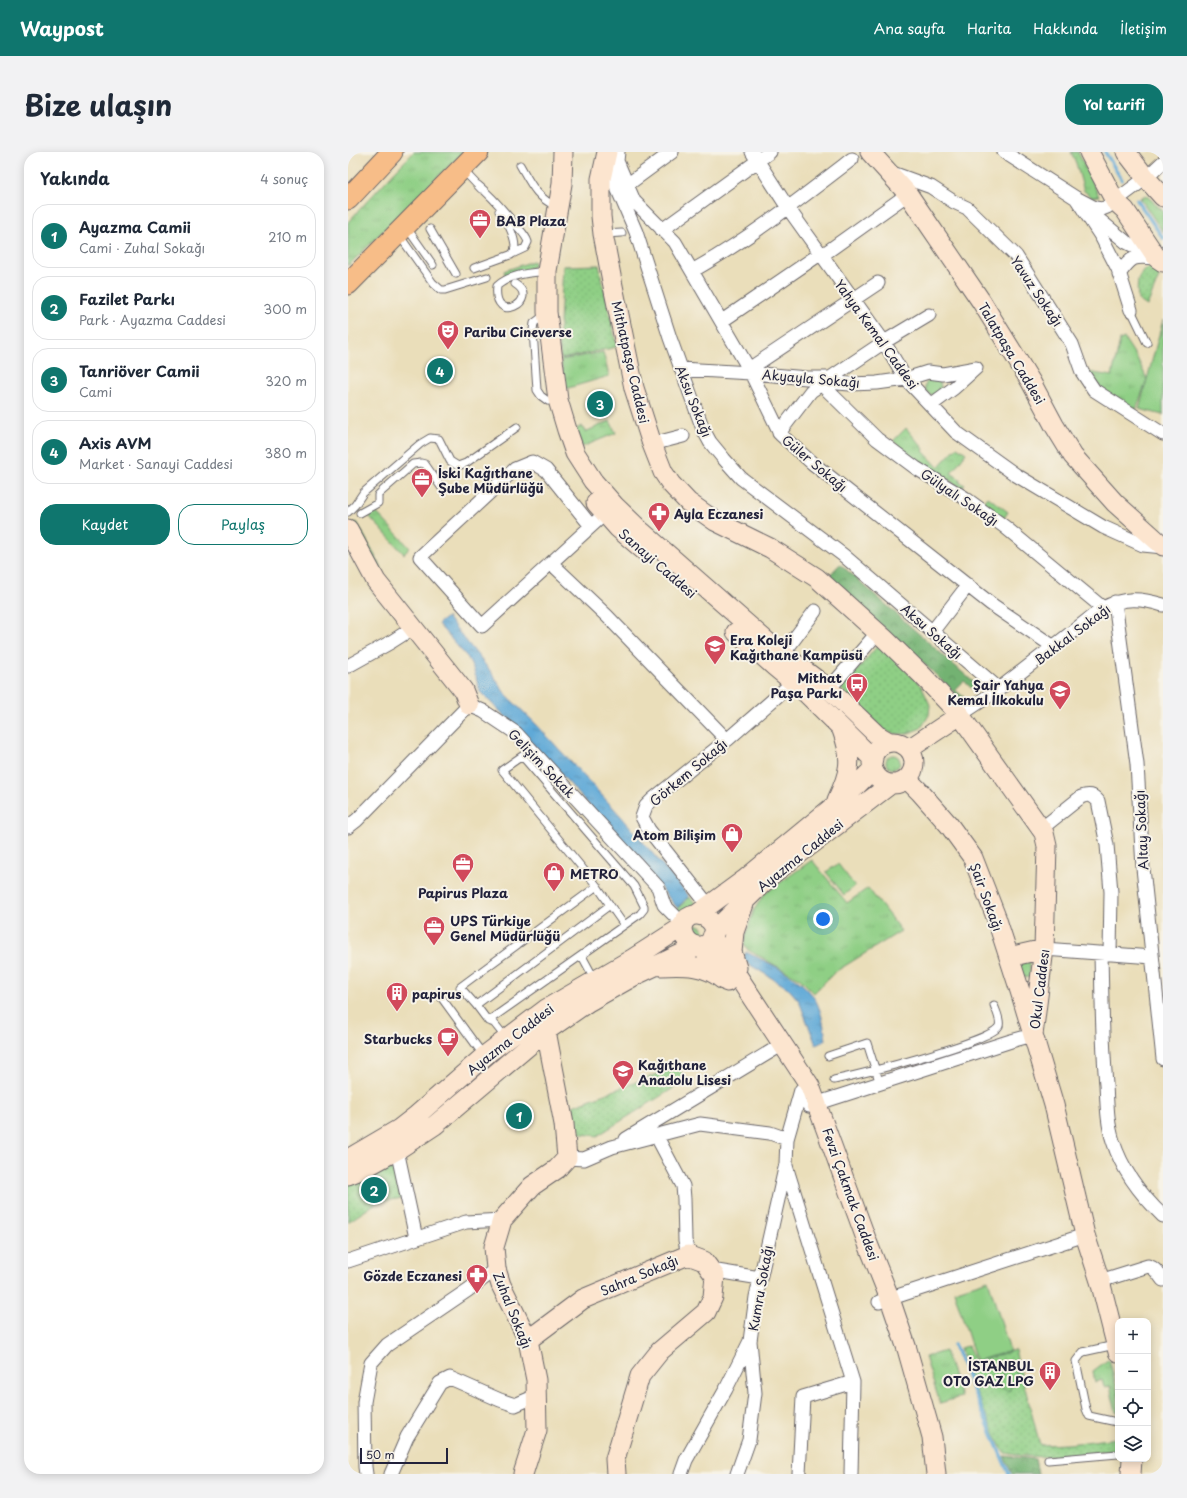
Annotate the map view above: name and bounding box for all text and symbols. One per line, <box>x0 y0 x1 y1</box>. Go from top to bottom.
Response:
text: Waypost <box>20 14 104 42</box>
text: Ana sayfa <box>874 18 945 39</box>
text: Harita <box>967 18 1011 39</box>
text: Hakkında <box>1033 18 1098 39</box>
text: İletişim <box>1120 18 1167 39</box>
text: Bize ulaşın <box>24 83 172 126</box>
button: Yol tarifi <box>1065 84 1163 125</box>
text: Yakında <box>40 165 110 191</box>
text: 4 sonuç <box>260 169 308 188</box>
office icon: BAB Plaza <box>467 207 493 240</box>
place label: BAB Plaza <box>496 211 566 230</box>
text: Ayazma Camii <box>79 215 191 238</box>
text: 1 <box>51 227 57 246</box>
text: 210 m <box>268 227 307 246</box>
text: Cami · Zuhal Sokağı <box>79 238 205 257</box>
street label: Yavuz Sokağı <box>1006 252 1068 330</box>
street label: Yahya Kemal Caddesi <box>831 275 923 393</box>
text: Fazilet Parkı <box>79 287 175 310</box>
street label: Talatpaşa Caddesi <box>974 298 1050 408</box>
text: 2 <box>49 299 59 318</box>
text: 300 m <box>263 299 307 318</box>
street label: Mithatpaşa Caddesi <box>608 299 654 425</box>
text: Park · Ayazma Caddesi <box>79 310 226 329</box>
theatre icon: Paribu Cineverse <box>435 318 461 351</box>
place label: Paribu Cineverse <box>464 322 572 341</box>
pin: 4 <box>427 356 453 386</box>
text: Tanriöver Camii <box>79 359 200 382</box>
street label: Aksu Sokağı <box>671 362 717 440</box>
street label: Akyayla Sokağı <box>761 364 861 392</box>
text: 3 <box>50 371 58 390</box>
text: 320 m <box>265 371 307 390</box>
text: Cami <box>79 382 112 401</box>
pin: 3 <box>587 389 613 419</box>
street label: Güler Sokağı <box>778 430 852 496</box>
text: Axis AVM <box>79 431 151 454</box>
text: 4 <box>50 443 58 462</box>
text: 380 m <box>264 443 307 462</box>
text: Market · Sanayi Caddesi <box>79 454 233 473</box>
place label: İski Kağıthane Şube Müdürlüğü <box>438 463 544 497</box>
street label: Gülyalı Sokağı <box>917 464 1003 530</box>
office icon: İski Kağıthane Şube Müdürlüğü <box>409 466 435 499</box>
pharmacy icon: Ayla Eczanesi <box>646 500 672 533</box>
button: Kaydet <box>40 504 170 545</box>
button: Paylaş <box>178 504 308 545</box>
place label: Ayla Eczanesi <box>673 504 763 523</box>
street label: Sanayi Caddesi <box>615 524 701 602</box>
street label: Aksu Sokağı <box>897 599 967 663</box>
street label: Bakkal Sokağı <box>1030 599 1114 669</box>
place label: Era Koleji Kağıthane Kampüsü <box>730 630 863 664</box>
school or university icon: Era Koleji Kağıthane Kampüsü <box>702 633 728 666</box>
place label: Mithat Paşa Parkı <box>771 668 843 702</box>
bus stop icon: Mithat Paşa Parkı <box>844 671 870 704</box>
place label: Şair Yahya Kemal İlkokulu <box>947 675 1044 709</box>
school or university icon: Şair Yahya Kemal İlkokulu <box>1047 678 1073 711</box>
street label: Gelişim Sokak <box>504 724 580 802</box>
street label: Görkem Sokağı <box>645 734 731 810</box>
street label: Altay Sokağı <box>1129 789 1153 871</box>
street label: Ayazma Caddesi <box>753 814 847 896</box>
shop icon: Atom Bilişim <box>719 821 745 854</box>
place label: Atom Bilişim <box>633 825 716 844</box>
office icon: Papirus Plaza <box>450 851 476 884</box>
shop icon: METRO <box>541 860 567 893</box>
street label: Şair Sokağı <box>966 860 1008 934</box>
place label: METRO <box>570 864 619 883</box>
place label: Papirus Plaza <box>418 883 508 902</box>
your location <box>813 909 833 929</box>
place label: UPS Türkiye Genel Müdürlüğü <box>450 911 560 945</box>
office icon: UPS Türkiye Genel Müdürlüğü <box>421 914 447 947</box>
street label: Okul Caddesı <box>1025 948 1053 1030</box>
building icon: papirus <box>384 980 410 1013</box>
place label: papirus <box>412 984 461 1003</box>
street label: Ayazma Caddesi <box>462 999 558 1079</box>
cafe icon: Starbucks <box>435 1025 461 1058</box>
place label: Starbucks <box>364 1029 432 1048</box>
place label: Kağıthane Anadolu Lisesi <box>638 1055 731 1089</box>
school or university icon: Kağıthane Anadolu Lisesi <box>610 1058 636 1091</box>
pin: 1 <box>506 1101 532 1131</box>
street label: Fevzi Çakmak Caddesi <box>818 1125 884 1263</box>
pin: 2 <box>361 1175 387 1205</box>
street label: Kumru Sokağı <box>743 1244 777 1332</box>
street label: Sahra Sokağı <box>597 1250 681 1300</box>
pharmacy icon: Gözde Eczanesi <box>464 1262 490 1295</box>
place label: Gözde Eczanesi <box>363 1266 462 1285</box>
street label: Zuhal Sokağı <box>489 1269 537 1351</box>
map controls <box>1115 1318 1151 1462</box>
button: + <box>1115 1318 1151 1354</box>
button: − <box>1115 1354 1151 1390</box>
place label: İSTANBUL OTO GAZ LPG <box>943 1356 1034 1390</box>
building icon: İSTANBUL OTO GAZ LPG <box>1037 1359 1063 1392</box>
button: locate <box>1115 1390 1151 1426</box>
button: layers <box>1115 1426 1151 1462</box>
scale bar <box>360 1446 448 1465</box>
text: 50 m <box>366 1446 395 1463</box>

